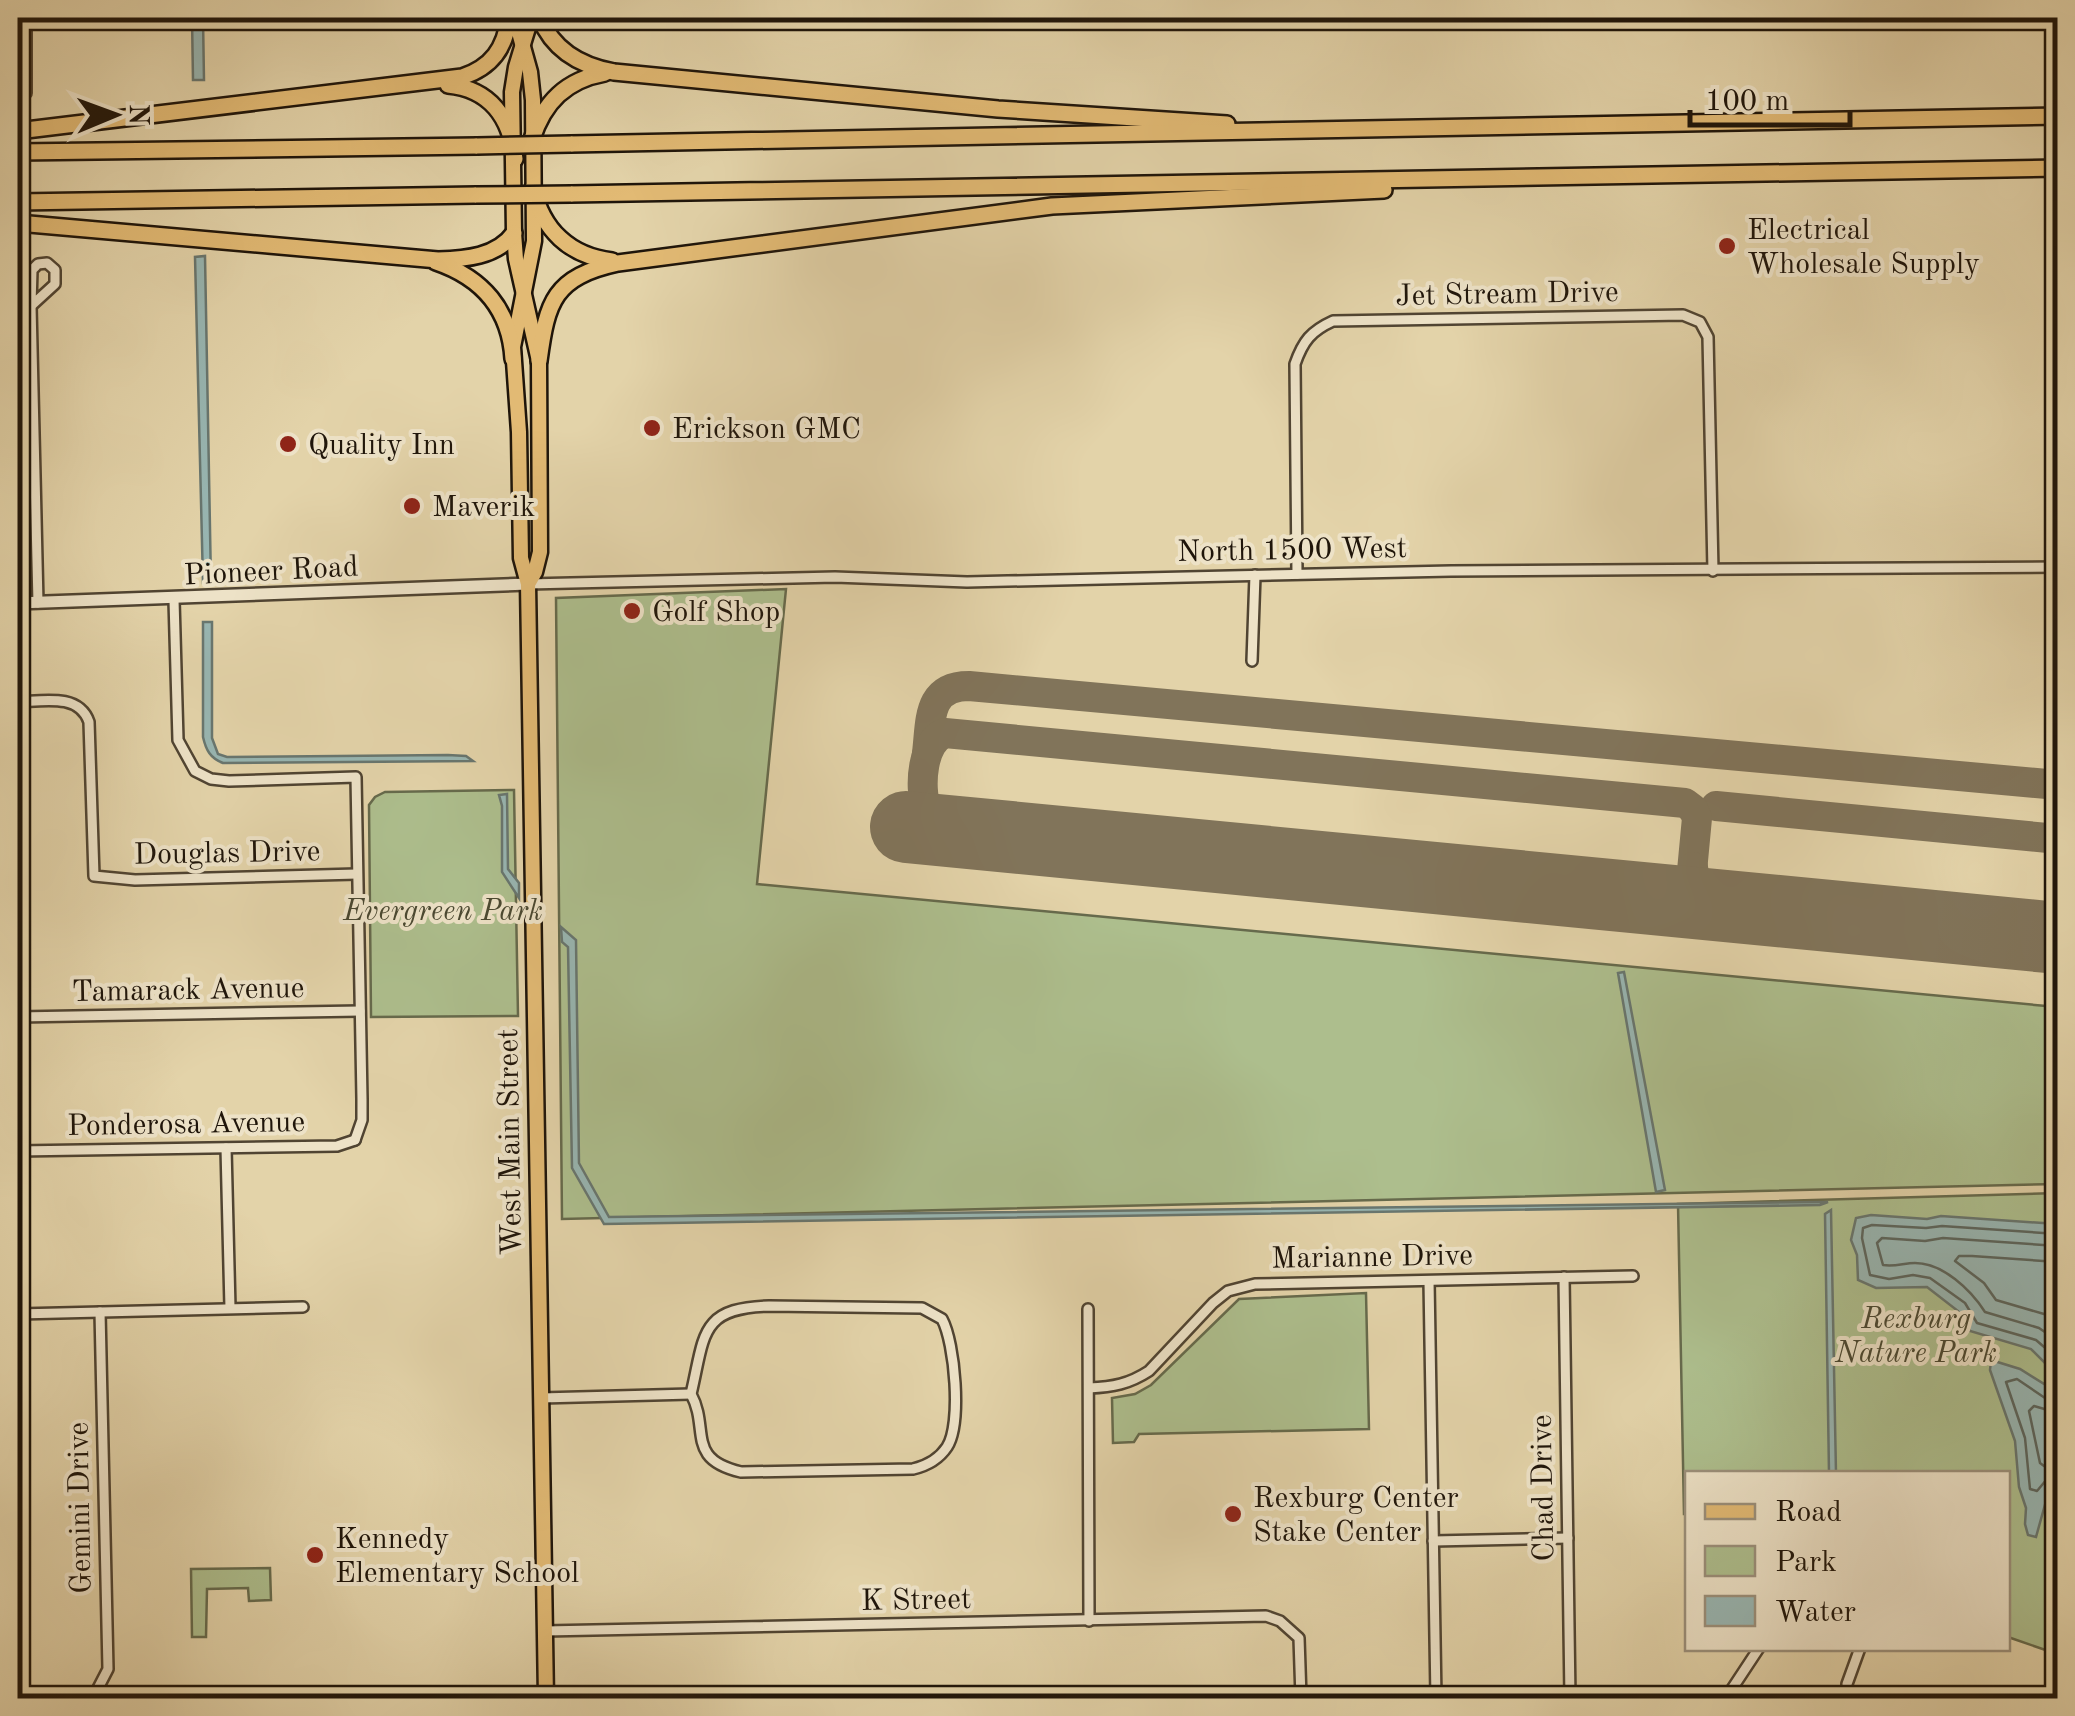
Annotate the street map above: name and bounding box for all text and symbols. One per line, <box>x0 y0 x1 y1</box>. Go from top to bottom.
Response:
north arrow <box>65 65 165 165</box>
scale bar <box>1690 65 1850 127</box>
text: 100 m <box>1705 87 1789 117</box>
text: N <box>123 104 151 126</box>
place label: Electrical Wholesale Supply <box>1747 216 1980 280</box>
marker: Electrical Wholesale Supply <box>1716 235 1738 257</box>
street label: Jet Stream Drive <box>1395 278 1619 312</box>
place label: Erickson GMC <box>672 415 861 445</box>
marker: Erickson GMC <box>641 417 663 439</box>
place label: Quality Inn <box>308 431 455 461</box>
marker: Quality Inn <box>277 433 299 455</box>
place label: Maverik <box>432 493 535 523</box>
marker: Maverik <box>401 495 423 517</box>
street label: North 1500 West <box>1177 534 1407 568</box>
street label: Pioneer Road <box>183 552 359 592</box>
place label: Golf Shop <box>652 598 780 628</box>
marker: Golf Shop <box>621 600 643 622</box>
street label: Douglas Drive <box>133 837 321 871</box>
park label: Evergreen Park <box>342 897 543 927</box>
street label: Tamarack Avenue <box>71 974 305 1008</box>
street label: West Main Street <box>494 1028 528 1256</box>
street label: Ponderosa Avenue <box>67 1108 305 1142</box>
street label: Marianne Drive <box>1271 1241 1473 1275</box>
park label: Rexburg Nature Park <box>1834 1305 1997 1369</box>
street label: Chad Drive <box>1528 1414 1560 1562</box>
street label: Gemini Drive <box>65 1422 97 1594</box>
legend <box>1685 1471 2010 1651</box>
place label: Rexburg Center Stake Center <box>1253 1484 1459 1548</box>
text: Road <box>1775 1498 1842 1528</box>
marker: Rexburg Center Stake Center <box>1222 1503 1244 1525</box>
place label: Kennedy Elementary School <box>335 1525 579 1589</box>
marker: Kennedy Elementary School <box>304 1544 326 1566</box>
text: Park <box>1775 1548 1837 1578</box>
street label: K Street <box>860 1585 972 1617</box>
text: Water <box>1775 1598 1856 1628</box>

